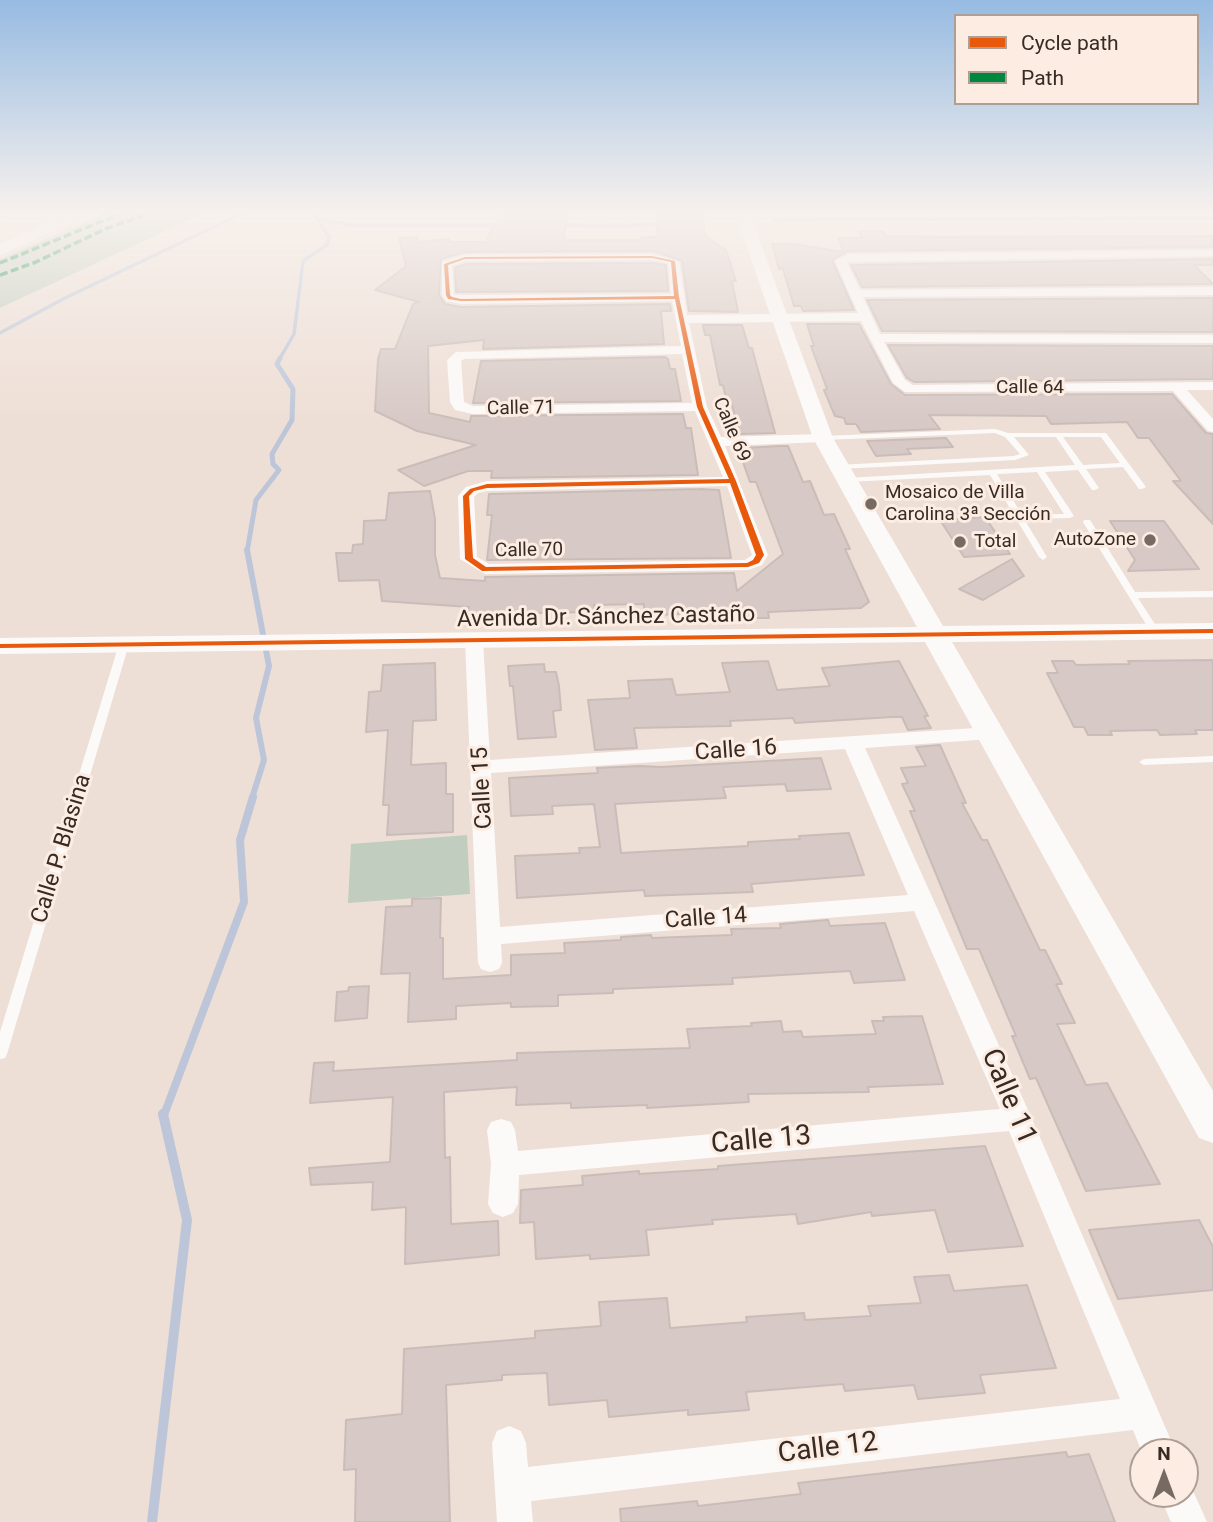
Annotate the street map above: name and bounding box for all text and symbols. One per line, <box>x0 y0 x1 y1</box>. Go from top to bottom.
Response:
legend <box>954 14 1199 105</box>
text: Cycle path <box>1021 31 1119 55</box>
text: Path <box>1021 66 1064 90</box>
street label: Calle 64 <box>996 377 1064 399</box>
street label: Calle 69 <box>707 394 755 466</box>
street label: Calle 71 <box>487 397 555 421</box>
place label: Mosaico de Villa Carolina 3ª Sección <box>885 482 1051 526</box>
marker: Mosaico de Villa Carolina 3ª Sección <box>863 496 879 512</box>
place label: AutoZone <box>1054 529 1136 551</box>
place label: Total <box>974 531 1016 553</box>
marker: AutoZone <box>1142 532 1158 548</box>
marker: Total <box>952 534 968 550</box>
street label: Calle 70 <box>495 539 563 563</box>
street label: Avenida Dr. Sánchez Castaño <box>457 602 755 634</box>
street label: Calle 16 <box>694 734 778 768</box>
street label: Calle 15 <box>467 746 499 830</box>
street label: Calle P. Blasina <box>26 771 98 927</box>
street label: Calle 14 <box>664 902 748 936</box>
street label: Calle 11 <box>973 1044 1043 1150</box>
street label: Calle 13 <box>710 1120 812 1162</box>
street label: Calle 12 <box>776 1426 880 1472</box>
north arrow <box>1129 1438 1199 1508</box>
text: N <box>1157 1442 1171 1465</box>

